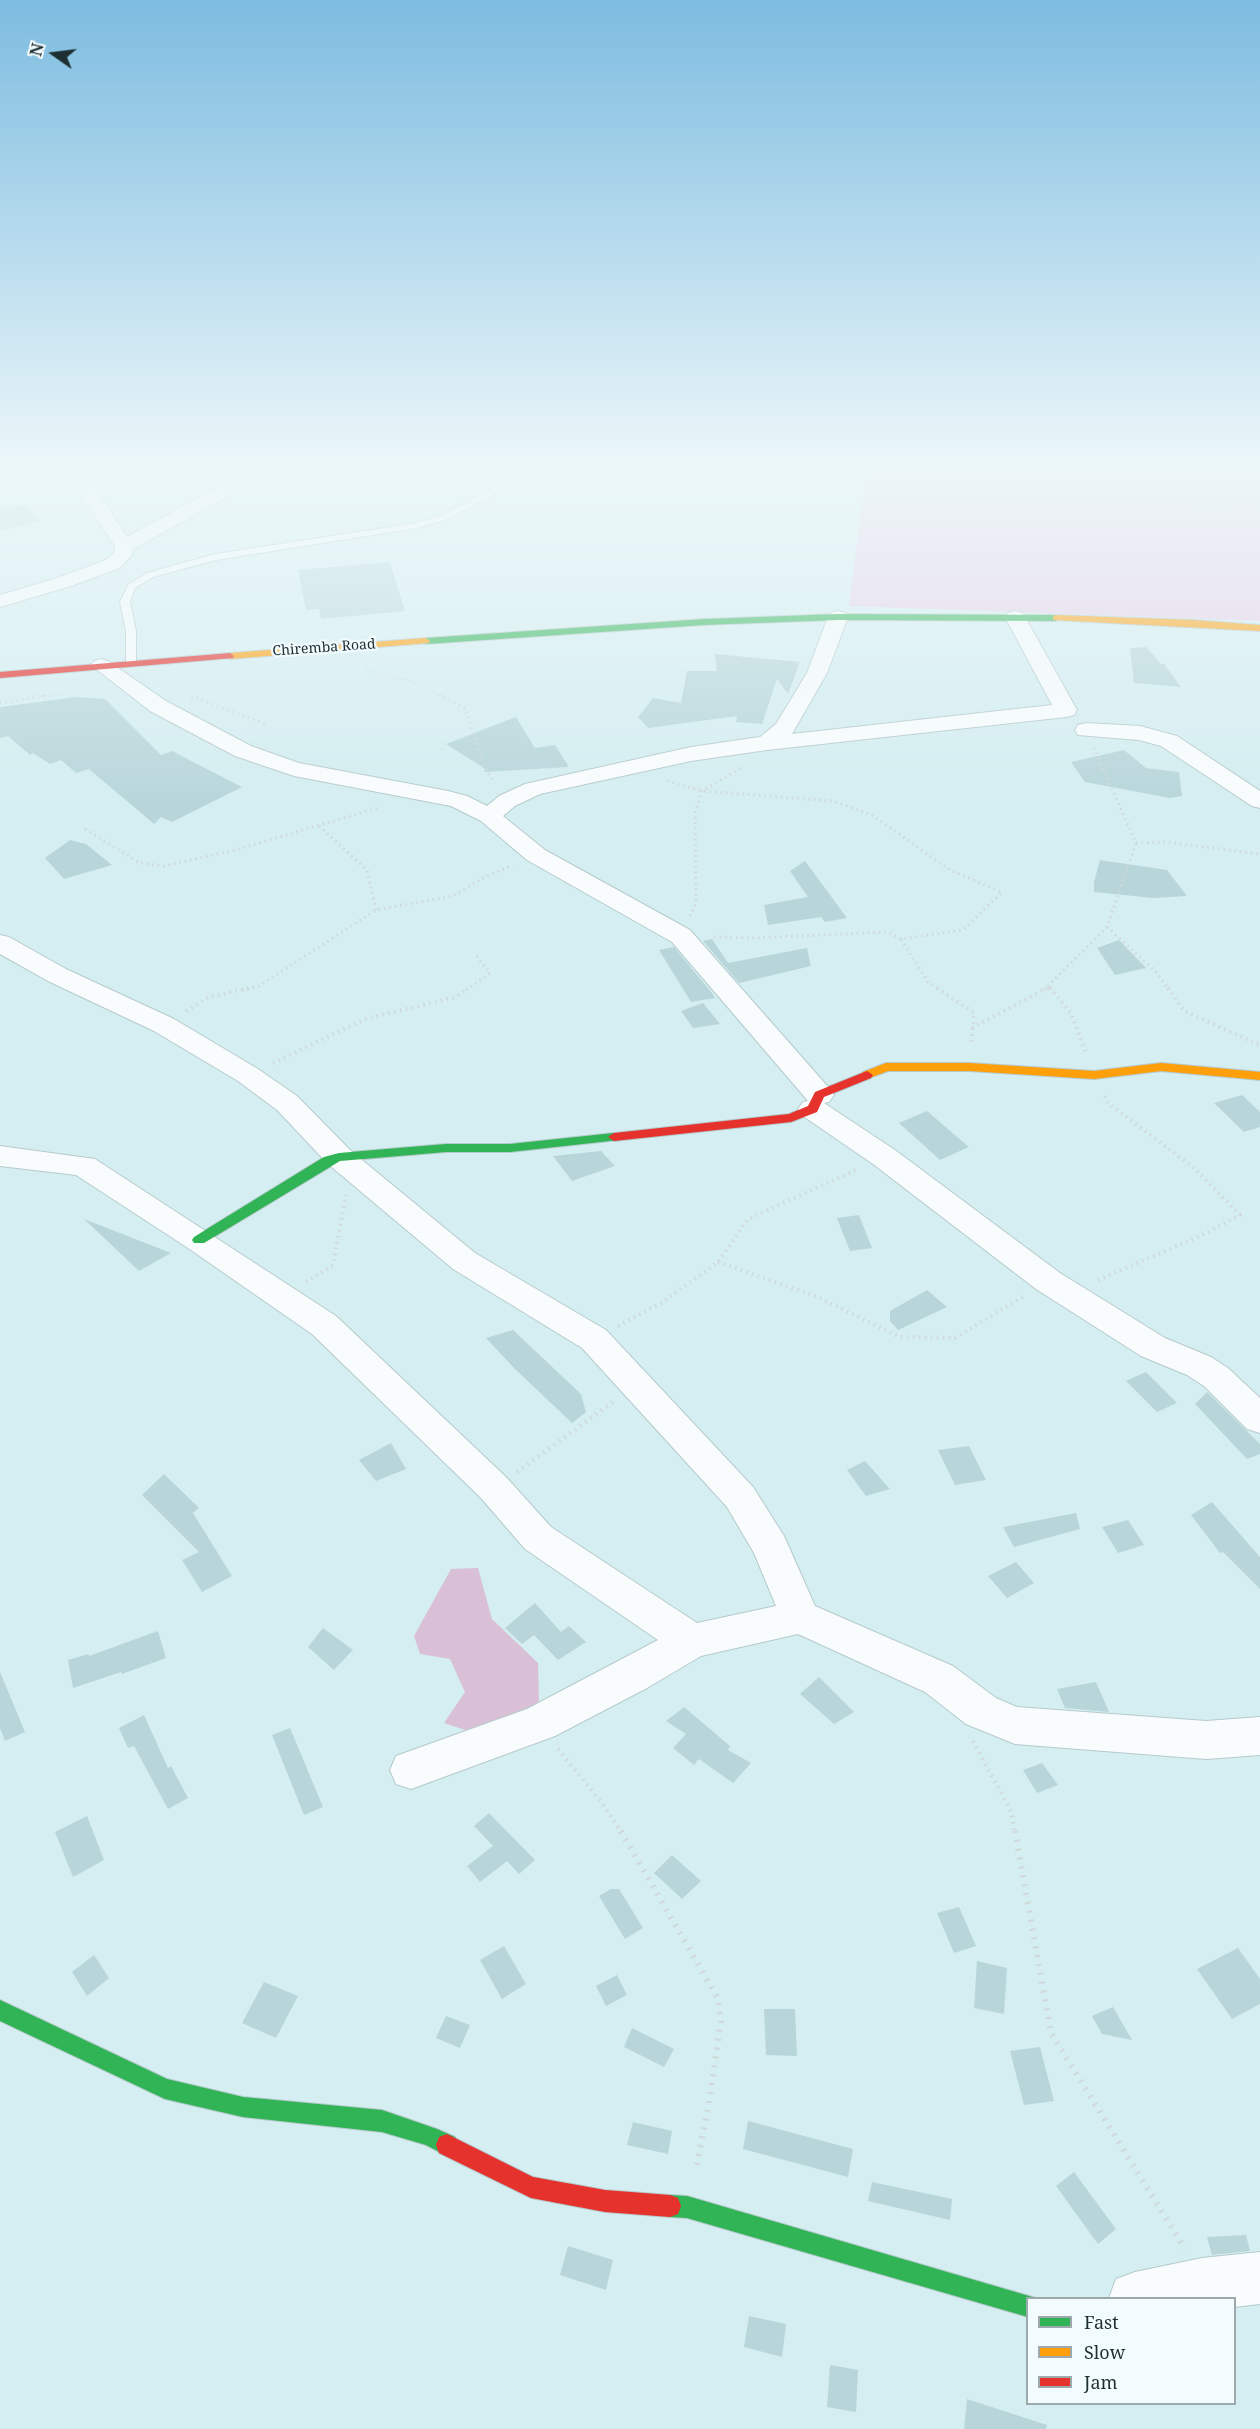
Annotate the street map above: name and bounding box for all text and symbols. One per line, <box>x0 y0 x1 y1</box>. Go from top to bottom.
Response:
north arrow <box>24 24 84 84</box>
text: N <box>24 41 49 58</box>
street label: Chiremba Road <box>272 636 376 660</box>
legend <box>1026 2297 1236 2405</box>
text: Fast <box>1084 2310 1119 2334</box>
text: Slow <box>1084 2340 1125 2364</box>
text: Jam <box>1084 2370 1118 2394</box>

